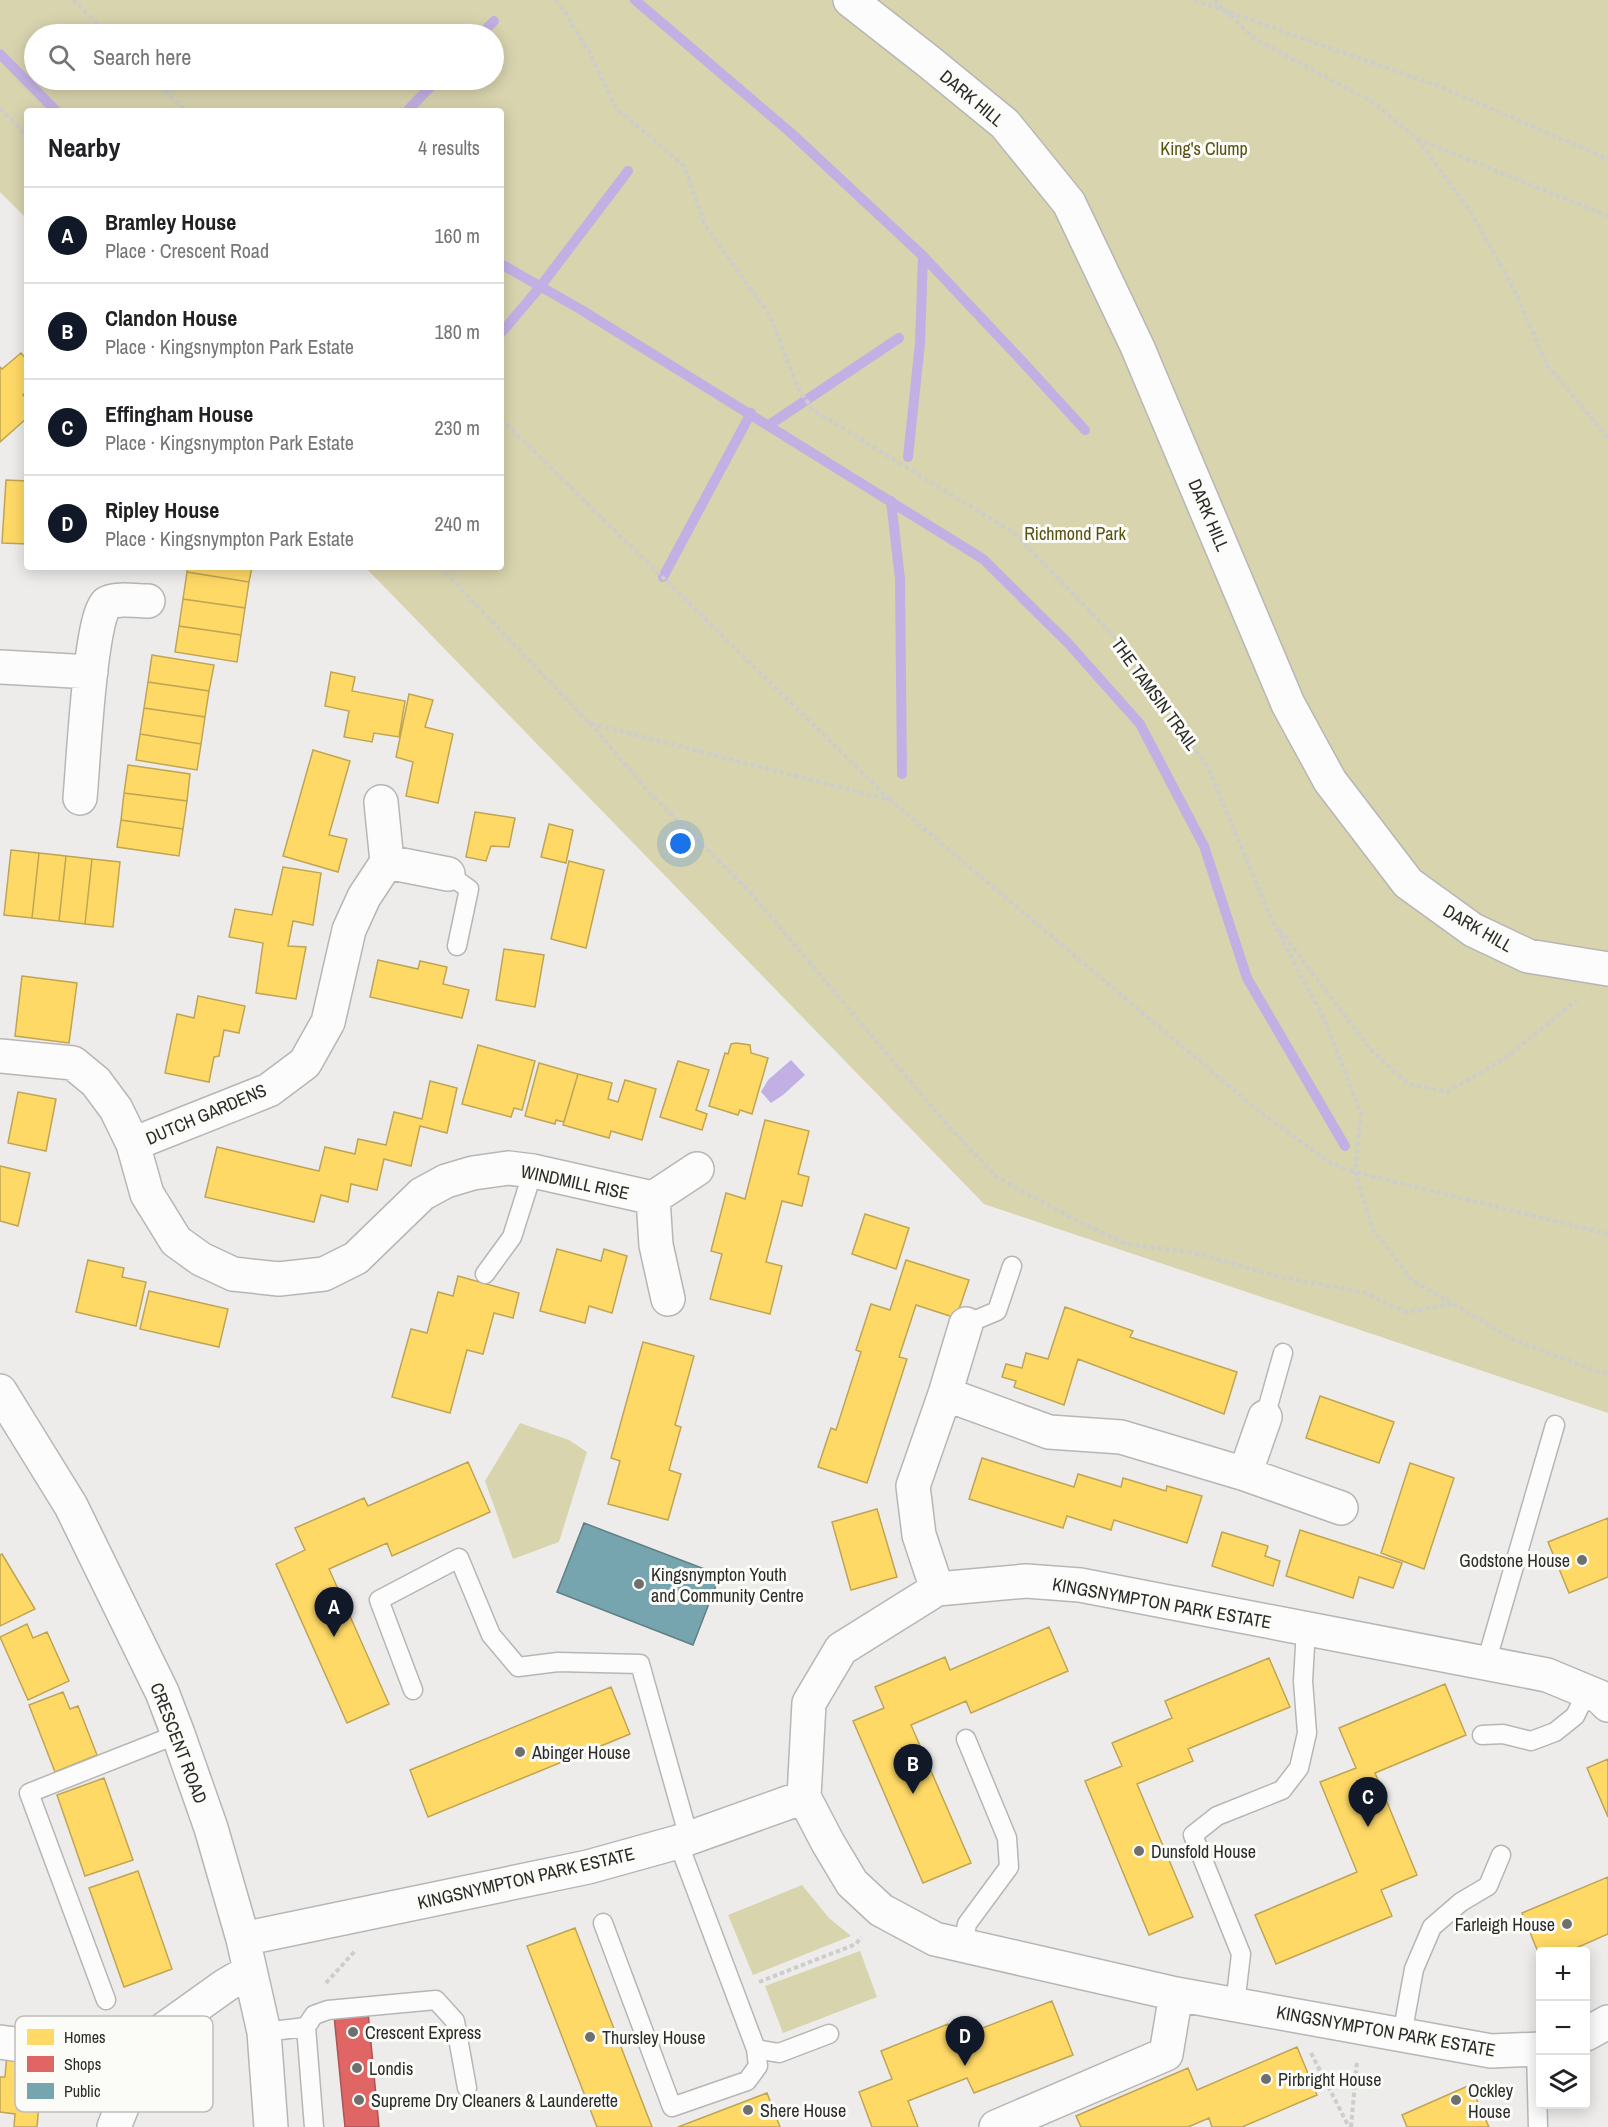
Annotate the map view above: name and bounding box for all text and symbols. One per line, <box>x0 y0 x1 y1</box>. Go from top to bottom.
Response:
search box <box>24 24 504 90</box>
icon: search <box>45 41 78 74</box>
text: Search here <box>93 42 191 72</box>
street label: DARK HILL <box>935 64 1009 132</box>
text: Nearby <box>48 130 120 165</box>
text: 4 results <box>418 134 480 161</box>
park label: King's Clump <box>1160 136 1248 161</box>
text: Bramley House <box>105 207 236 237</box>
text: A <box>62 222 73 249</box>
text: 160 m <box>434 222 480 249</box>
text: Place · Crescent Road <box>105 237 269 264</box>
text: Clandon House <box>105 303 237 333</box>
text: B <box>62 318 73 345</box>
text: 180 m <box>434 318 480 345</box>
text: Place · Kingsnympton Park Estate <box>105 333 354 360</box>
text: Effingham House <box>105 399 253 429</box>
text: C <box>62 414 73 441</box>
text: 230 m <box>434 414 480 441</box>
text: Place · Kingsnympton Park Estate <box>105 429 354 456</box>
street label: DARK HILL <box>1183 475 1235 555</box>
text: Ripley House <box>105 495 219 525</box>
text: D <box>62 510 73 537</box>
text: 240 m <box>434 510 480 537</box>
park label: Richmond Park <box>1024 521 1126 546</box>
text: Place · Kingsnympton Park Estate <box>105 525 354 552</box>
street label: THE TAMSIN TRAIL <box>1106 633 1204 755</box>
your location <box>666 829 695 858</box>
street label: DARK HILL <box>1439 898 1517 958</box>
street label: DUTCH GARDENS <box>142 1077 270 1151</box>
street label: WINDMILL RISE <box>519 1158 631 1206</box>
place label: Godstone House <box>1459 1548 1570 1573</box>
marker: Godstone House <box>1575 1553 1589 1567</box>
place label: Kingsnympton Youth and Community Centre <box>651 1562 804 1608</box>
street label: KINGSNYMPTON PARK ESTATE <box>1050 1571 1274 1635</box>
marker: Kingsnympton Youth and Community Centre <box>632 1577 646 1591</box>
pin: A <box>314 1588 354 1637</box>
street label: CRESCENT ROAD <box>144 1679 214 1807</box>
place label: Abinger House <box>531 1740 630 1765</box>
pin: B <box>894 1744 932 1794</box>
marker: Abinger House <box>513 1745 527 1759</box>
pin: C <box>1348 1778 1388 1827</box>
place label: Dunsfold House <box>1151 1839 1256 1864</box>
street label: KINGSNYMPTON PARK ESTATE <box>415 1841 637 1915</box>
marker: Dunsfold House <box>1132 1844 1146 1858</box>
place label: Farleigh House <box>1455 1912 1555 1937</box>
marker: Farleigh House <box>1560 1917 1574 1931</box>
map controls <box>1536 1947 1590 2109</box>
button: + <box>1536 1947 1590 2001</box>
street label: KINGSNYMPTON PARK ESTATE <box>1274 1999 1498 2063</box>
button: − <box>1536 2001 1590 2055</box>
legend <box>15 2016 213 2112</box>
pin: D <box>946 2016 984 2066</box>
place label: Crescent Express <box>365 2020 481 2045</box>
marker: Crescent Express <box>346 2025 360 2039</box>
place label: Thursley House <box>602 2025 705 2050</box>
text: Homes <box>64 2026 106 2048</box>
marker: Thursley House <box>583 2030 597 2044</box>
text: Shops <box>64 2053 101 2075</box>
button: layers <box>1536 2055 1590 2109</box>
place label: Londis <box>369 2056 413 2081</box>
marker: Londis <box>350 2061 364 2075</box>
place label: Pirbright House <box>1278 2067 1381 2092</box>
marker: Pirbright House <box>1259 2072 1273 2086</box>
place label: Ockley House <box>1468 2078 1514 2124</box>
text: Public <box>64 2080 101 2102</box>
place label: Supreme Dry Cleaners & Launderette <box>371 2088 618 2113</box>
marker: Supreme Dry Cleaners & Launderette <box>352 2093 366 2107</box>
marker: Ockley House <box>1449 2093 1463 2107</box>
place label: Shere House <box>760 2098 846 2123</box>
marker: Shere House <box>741 2103 755 2117</box>

